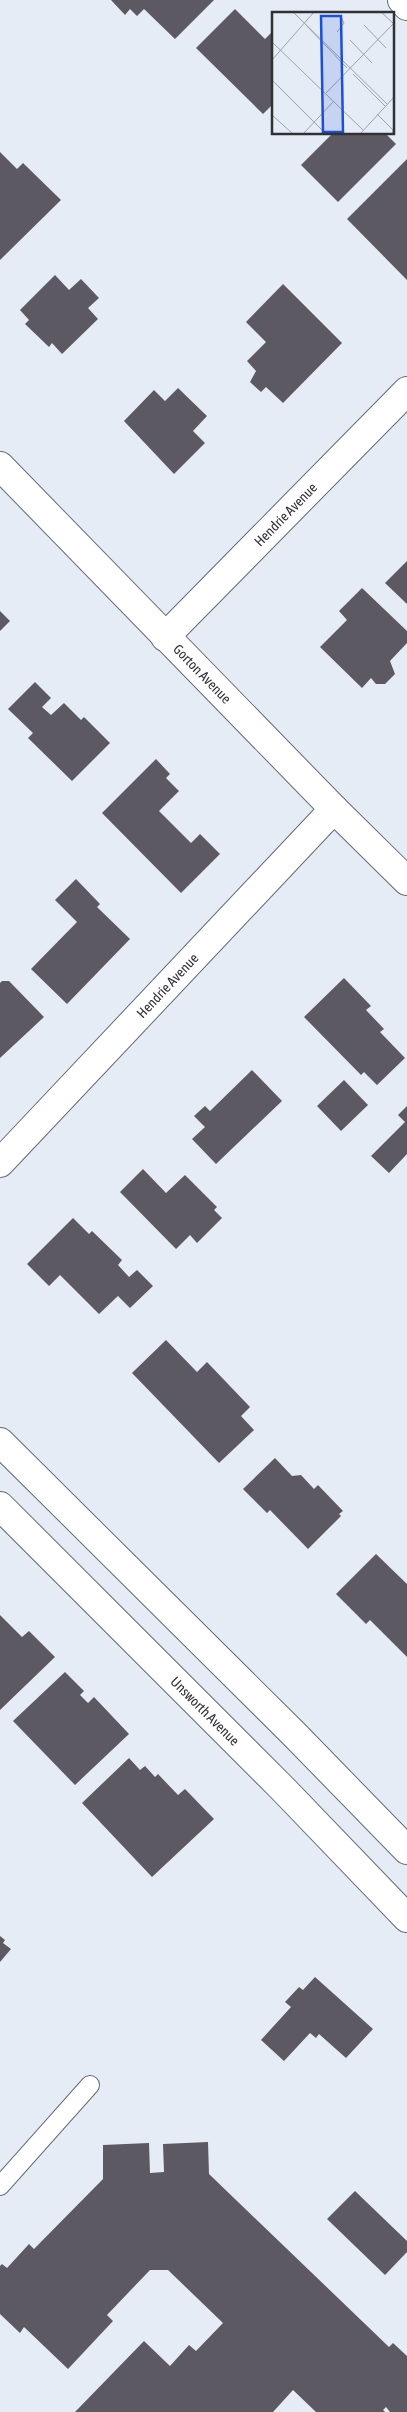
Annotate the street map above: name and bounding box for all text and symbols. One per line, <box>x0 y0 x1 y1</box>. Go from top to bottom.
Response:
inset map <box>272 12 394 135</box>
street label: Hendrie Avenue <box>251 479 320 549</box>
street label: Gorton Avenue <box>170 641 235 707</box>
street label: Hendrie Avenue <box>133 950 202 1021</box>
street label: Unsworth Avenue <box>167 1673 243 1749</box>

